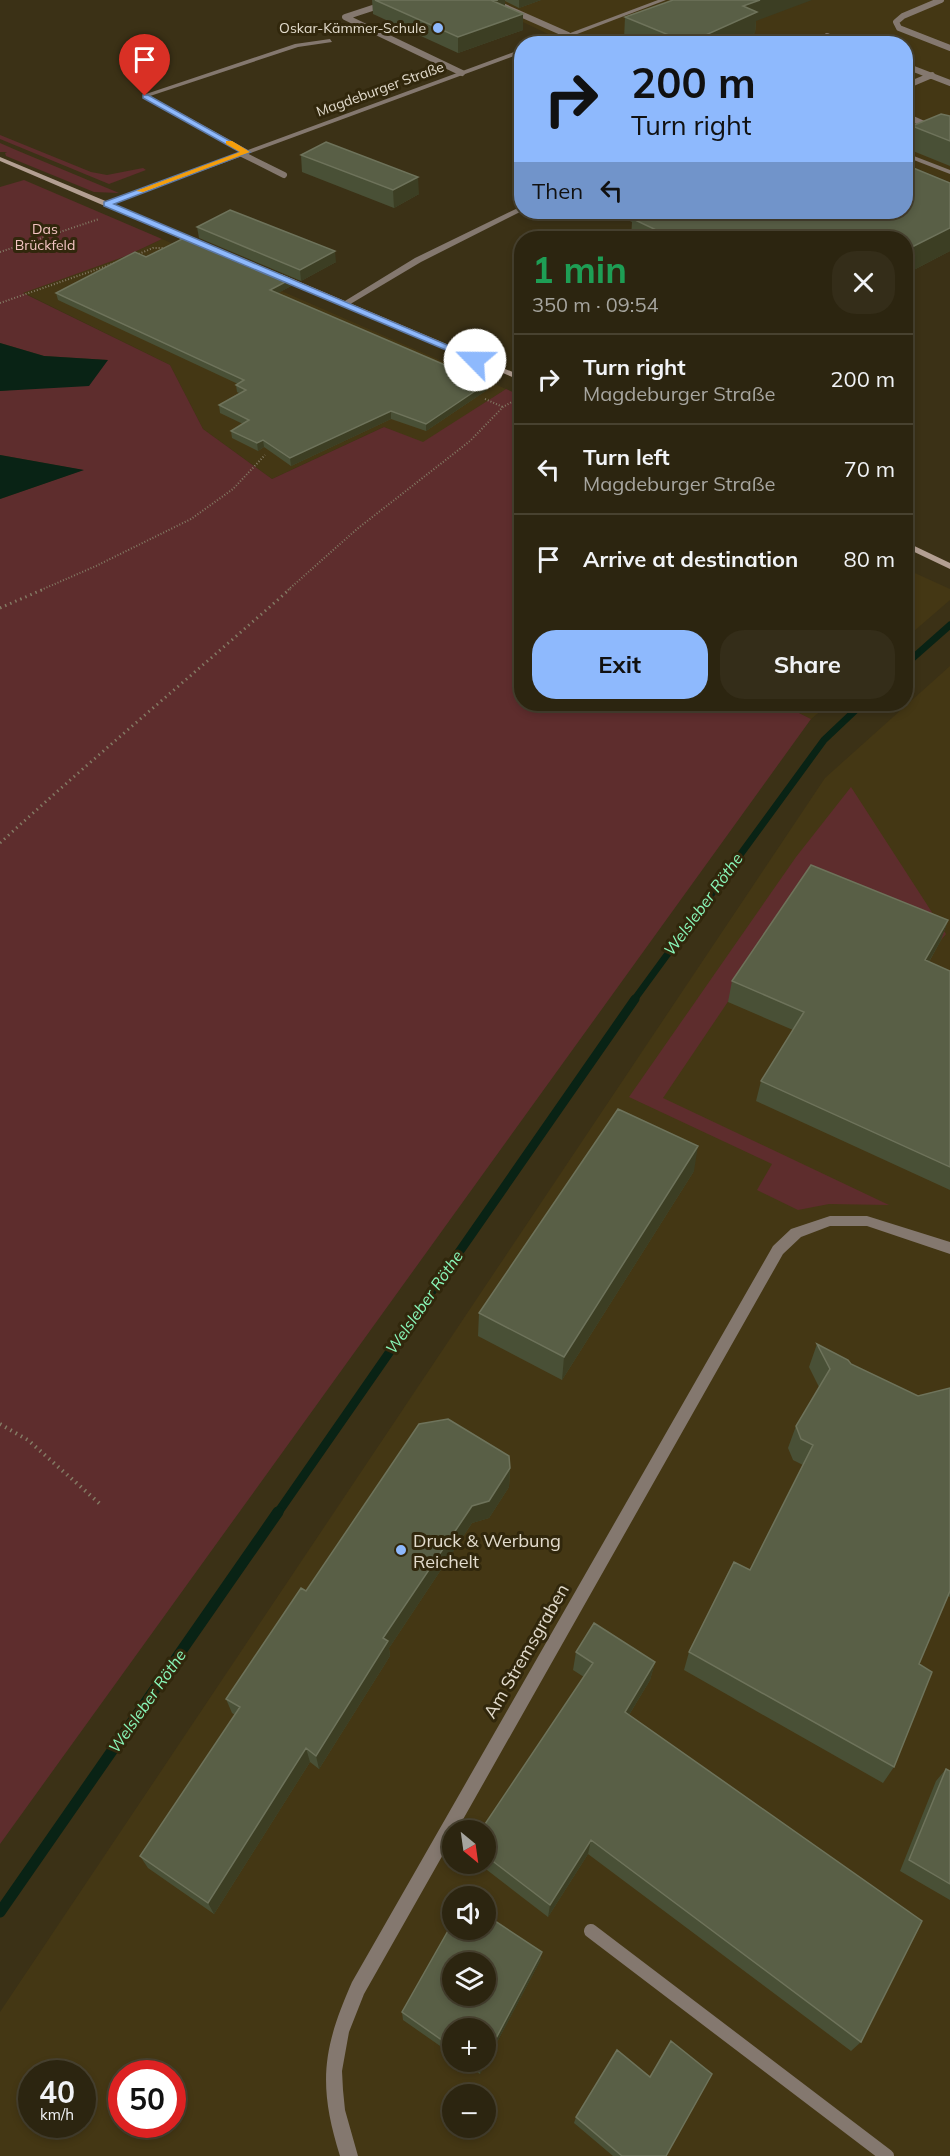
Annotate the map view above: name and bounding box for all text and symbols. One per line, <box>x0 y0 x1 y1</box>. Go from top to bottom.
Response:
place label: Oskar-Kämmer-Schule <box>279 19 426 37</box>
marker: Oskar-Kämmer-Schule <box>431 21 445 35</box>
pin <box>119 34 170 96</box>
icon: arrive <box>128 43 161 76</box>
text: 200 m <box>631 56 756 109</box>
street label: Magdeburger Straße <box>314 58 446 120</box>
icon: right <box>532 60 610 138</box>
text: Turn right <box>631 108 751 142</box>
icon: left <box>595 174 628 207</box>
text: Then <box>532 177 583 205</box>
park label: Das Brückfeld <box>15 220 75 254</box>
text: 1 min <box>532 247 627 292</box>
button: close <box>832 251 895 314</box>
text: 350 m · 09:54 <box>532 292 658 317</box>
position arrow <box>443 328 507 392</box>
text: Turn right <box>583 353 686 381</box>
icon: right <box>532 363 565 396</box>
text: 200 m <box>830 365 895 393</box>
text: Magdeburger Straße <box>583 381 775 406</box>
text: Turn left <box>583 443 670 471</box>
icon: left <box>532 453 565 486</box>
text: 70 m <box>844 455 895 483</box>
text: Magdeburger Straße <box>583 471 775 496</box>
icon: arrive <box>532 543 565 576</box>
text: Arrive at destination <box>583 545 798 573</box>
text: 80 m <box>844 545 895 573</box>
button: Exit <box>532 630 708 699</box>
button: Share <box>720 630 895 699</box>
water label: Welsleber Röthe <box>659 849 747 959</box>
water label: Welsleber Röthe <box>381 1246 467 1358</box>
place label: Druck & Werbung Reichelt <box>413 1529 561 1573</box>
marker: Druck & Werbung Reichelt <box>394 1543 408 1557</box>
street label: Am Stremsgraben <box>478 1580 574 1722</box>
water label: Welsleber Röthe <box>104 1645 190 1757</box>
north arrow <box>442 1820 496 1874</box>
map controls <box>442 1820 496 2138</box>
button: sound <box>442 1886 496 1940</box>
button: layers <box>442 1952 496 2006</box>
button: + <box>442 2018 496 2072</box>
speed limit sign: 50 <box>108 2060 186 2138</box>
text: 40 <box>39 2073 75 2111</box>
button: − <box>442 2084 496 2138</box>
text: km/h <box>40 2105 74 2124</box>

